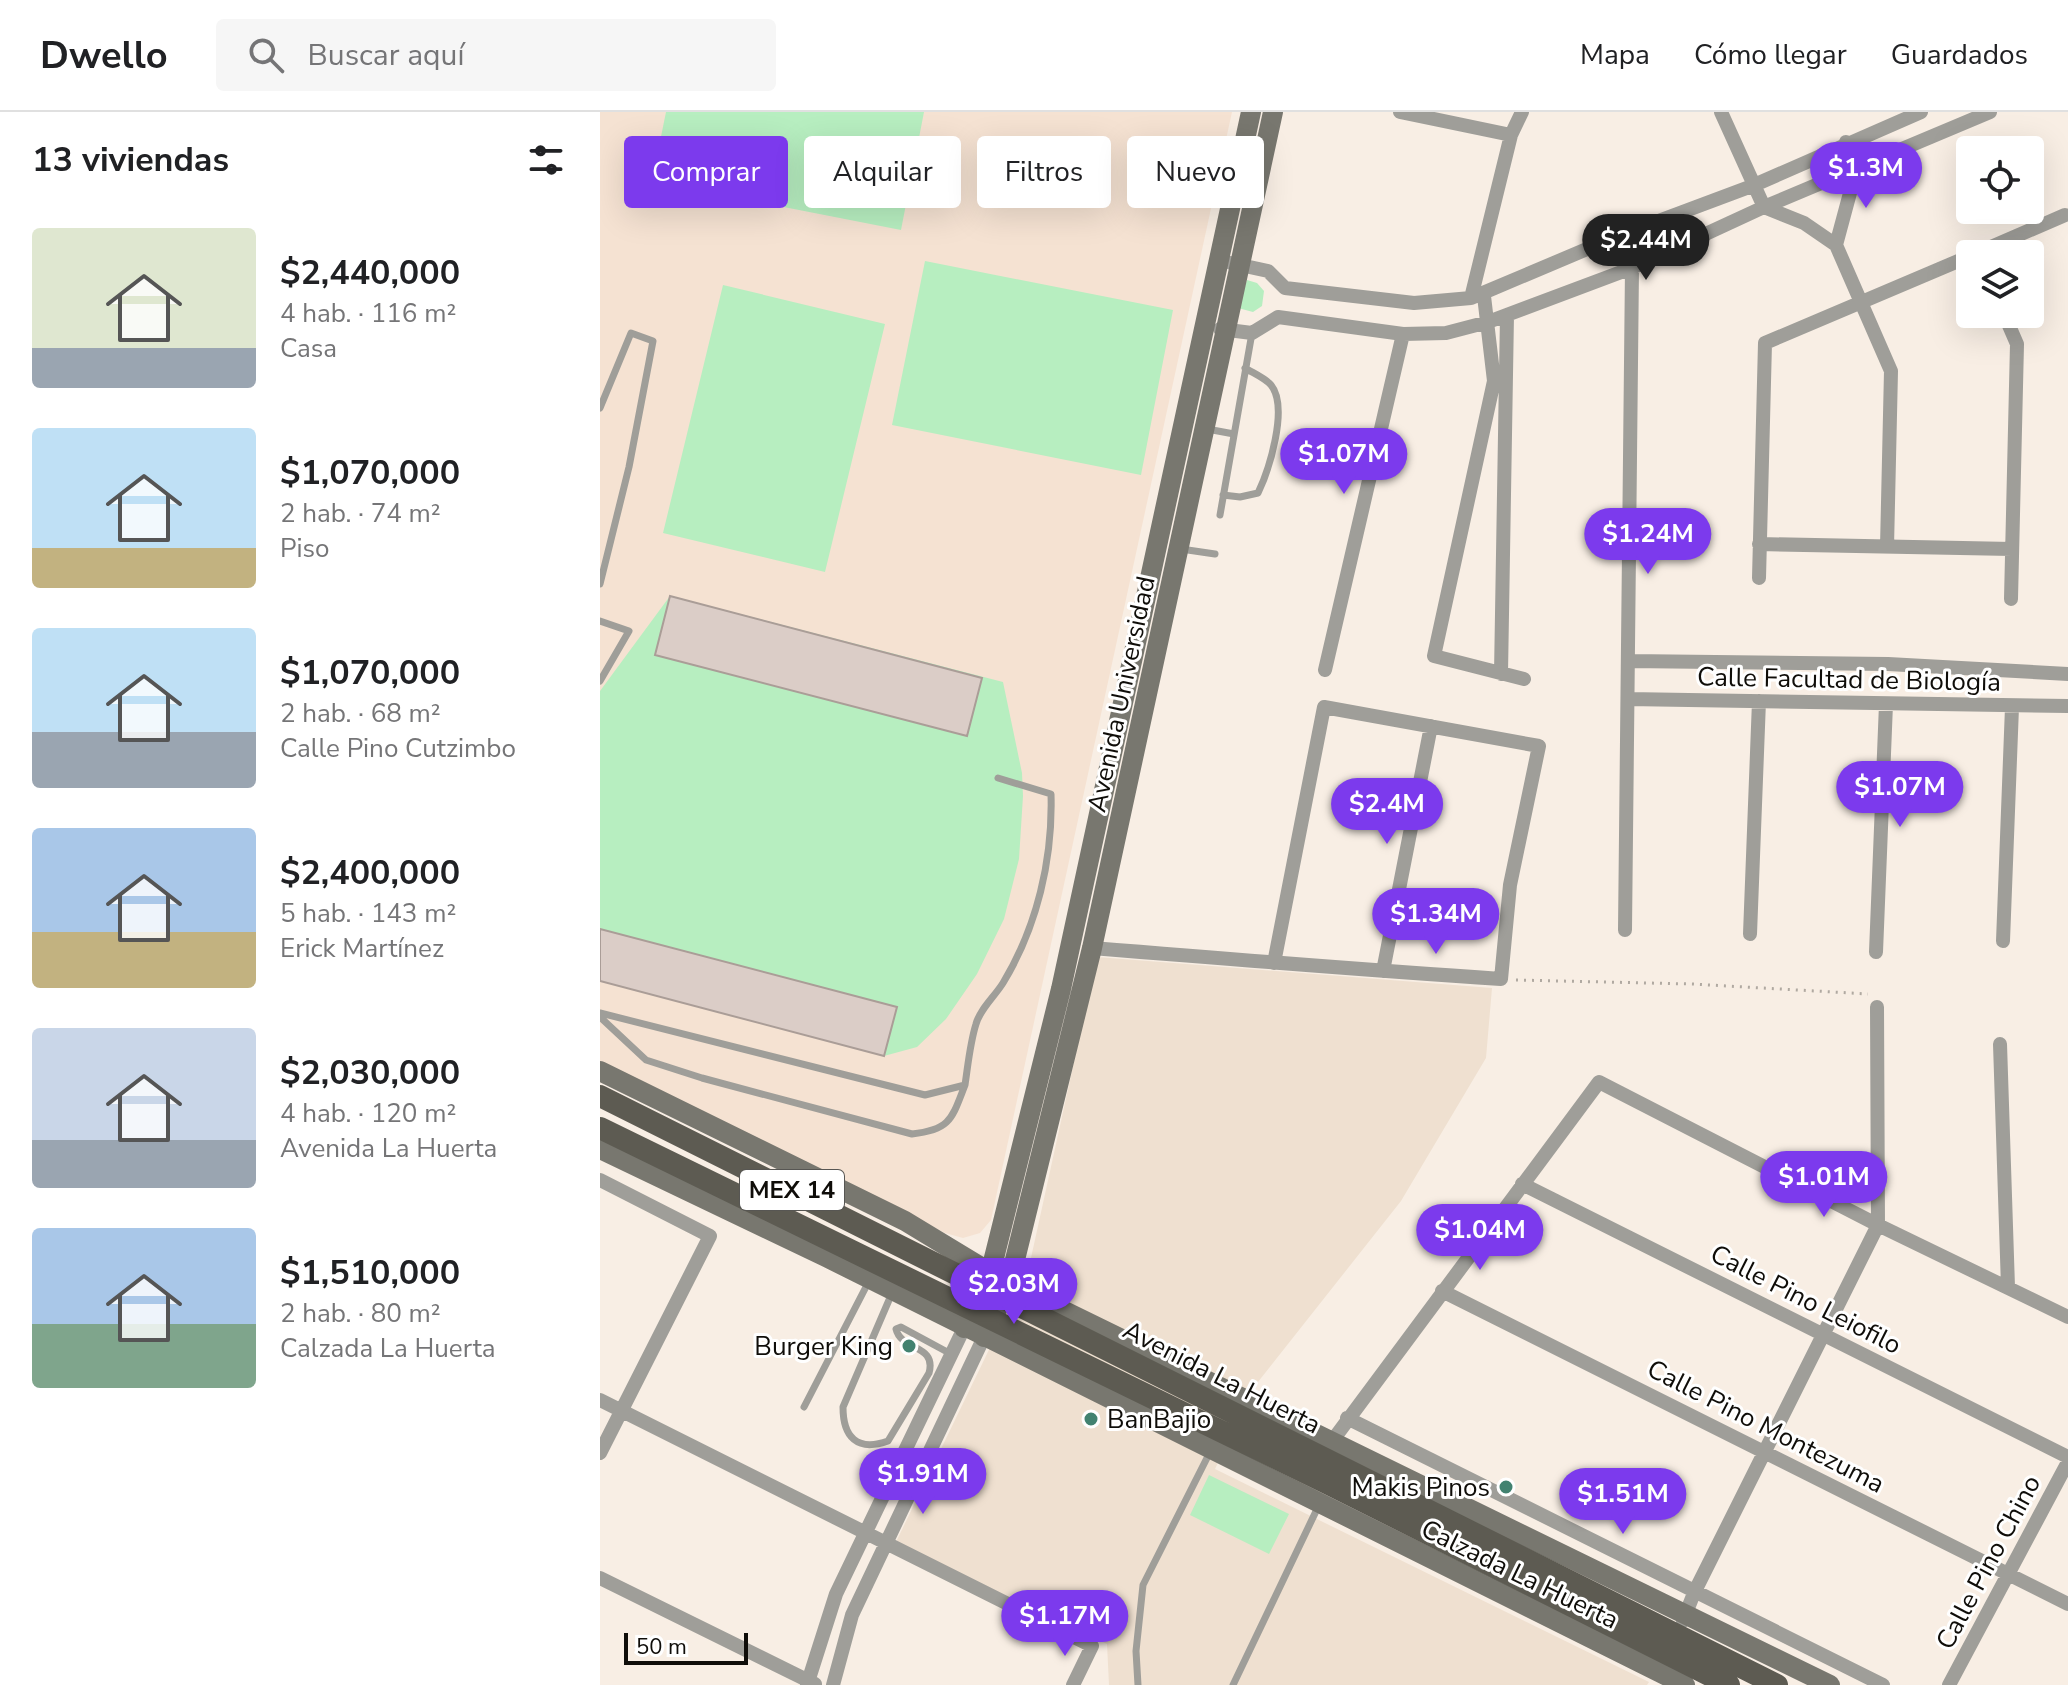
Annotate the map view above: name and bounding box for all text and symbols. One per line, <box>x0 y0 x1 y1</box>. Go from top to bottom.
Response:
search box <box>216 19 776 91</box>
text: Dwello <box>40 30 168 81</box>
icon: search <box>244 33 288 77</box>
text: Buscar aquí <box>308 35 464 76</box>
text: Mapa <box>1580 36 1650 74</box>
text: Cómo llegar <box>1694 36 1847 74</box>
text: Guardados <box>1891 36 2028 74</box>
chip: Comprar <box>624 136 788 208</box>
chip: Alquilar <box>804 136 961 208</box>
chip: Filtros <box>977 136 1111 208</box>
chip: Nuevo <box>1127 136 1264 208</box>
map controls <box>1956 136 2044 328</box>
button: locate <box>1956 136 2044 224</box>
text: 13 viviendas <box>32 137 229 183</box>
icon: filters <box>524 138 568 182</box>
pin: $1.3M <box>1810 142 1922 210</box>
text: $1.3M <box>1828 150 1904 185</box>
pin: $2.44M <box>1581 214 1711 282</box>
text: $2.44M <box>1600 222 1692 257</box>
button: layers <box>1956 240 2044 328</box>
text: $2,440,000 <box>280 250 460 296</box>
icon: home <box>96 260 192 356</box>
text: 4 hab. · 116 m² <box>280 296 456 331</box>
text: Casa <box>280 331 337 366</box>
pin: $1.07M <box>1279 428 1409 496</box>
text: $1.07M <box>1298 436 1390 471</box>
text: $1,070,000 <box>280 450 460 496</box>
icon: home <box>96 460 192 556</box>
text: 2 hab. · 74 m² <box>280 496 441 531</box>
pin: $1.24M <box>1583 508 1713 576</box>
text: $1.24M <box>1602 516 1694 551</box>
text: Piso <box>280 531 329 566</box>
street label: Avenida Universidad <box>1079 573 1164 815</box>
text: $1,070,000 <box>280 650 460 696</box>
street label: Calle Facultad de Biología <box>1697 659 2001 700</box>
icon: home <box>96 660 192 756</box>
text: 2 hab. · 68 m² <box>280 696 441 731</box>
text: Calle Pino Cutzimbo <box>280 731 516 766</box>
pin: $1.07M <box>1835 761 1965 829</box>
text: $1.07M <box>1854 769 1946 804</box>
pin: $2.4M <box>1331 778 1443 846</box>
text: $2.4M <box>1349 786 1425 821</box>
text: $2,400,000 <box>280 850 460 896</box>
icon: home <box>96 860 192 956</box>
pin: $1.34M <box>1371 888 1501 956</box>
text: 5 hab. · 143 m² <box>280 896 456 931</box>
text: $1.34M <box>1390 896 1482 931</box>
text: Erick Martínez <box>280 931 444 966</box>
text: $2,030,000 <box>280 1050 460 1096</box>
icon: home <box>96 1060 192 1156</box>
text: 4 hab. · 120 m² <box>280 1096 456 1131</box>
text: Avenida La Huerta <box>280 1131 497 1166</box>
pin: $1.01M <box>1759 1151 1889 1219</box>
text: $1.01M <box>1778 1159 1870 1194</box>
road number: MEX 14 <box>740 1170 844 1210</box>
pin: $1.04M <box>1415 1204 1545 1272</box>
text: $1.04M <box>1434 1212 1526 1247</box>
street label: Calle Pino Leiofilo <box>1704 1236 1907 1363</box>
text: $1,510,000 <box>280 1250 460 1296</box>
pin: $2.03M <box>949 1258 1079 1326</box>
icon: home <box>96 1260 192 1356</box>
text: $2.03M <box>968 1266 1060 1301</box>
text: 2 hab. · 80 m² <box>280 1296 441 1331</box>
street label: Avenida La Huerta <box>1117 1313 1327 1442</box>
place label: Burger King <box>754 1329 893 1364</box>
text: Calzada La Huerta <box>280 1331 496 1366</box>
marker: Burger King <box>900 1337 918 1355</box>
street label: Calle Pino Montezuma <box>1641 1351 1890 1501</box>
place label: BanBajio <box>1107 1402 1211 1437</box>
marker: BanBajio <box>1082 1410 1100 1428</box>
pin: $1.91M <box>858 1448 988 1516</box>
text: $1.91M <box>877 1456 969 1491</box>
pin: $1.51M <box>1558 1468 1688 1536</box>
street label: Calle Pino Chino <box>1928 1469 2049 1655</box>
place label: Makis Pinos <box>1352 1470 1490 1505</box>
text: $1.51M <box>1577 1476 1669 1511</box>
marker: Makis Pinos <box>1497 1478 1515 1496</box>
street label: Calzada La Huerta <box>1415 1511 1624 1637</box>
pin: $1.17M <box>1000 1590 1130 1658</box>
text: $1.17M <box>1019 1598 1111 1633</box>
scale bar <box>624 1629 748 1665</box>
text: 50 m <box>636 1632 687 1662</box>

